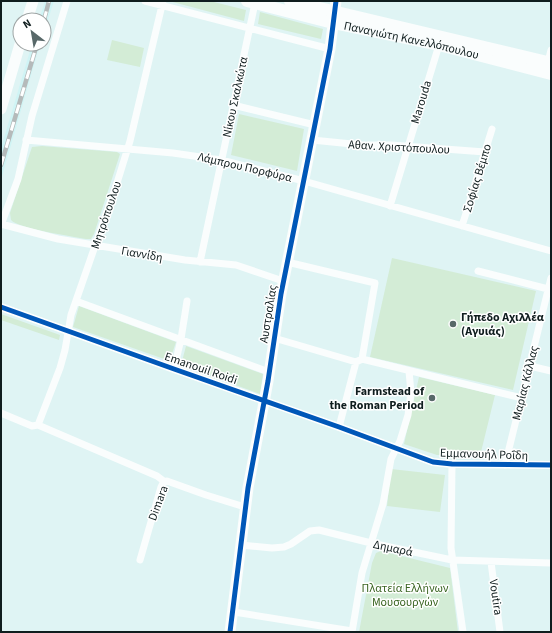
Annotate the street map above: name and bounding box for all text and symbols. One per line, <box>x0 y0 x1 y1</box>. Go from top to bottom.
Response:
north arrow <box>12 12 52 52</box>
text: N <box>20 16 34 32</box>
street label: Παναγιώτη Κανελλόπουλου <box>342 17 481 64</box>
street label: Νίκου Σκαλκώτα <box>219 55 252 139</box>
street label: Marouda <box>407 78 436 126</box>
street label: Αθαν. Χριστόπουλου <box>348 136 450 159</box>
street label: Σοφίας Βέμπο <box>459 142 496 214</box>
street label: Λάμπρου Πορφύρα <box>196 148 294 187</box>
street label: Μητρόπουλου <box>87 179 126 252</box>
street label: Γιαννίδη <box>120 242 164 267</box>
street label: Αυστραλίας <box>256 284 281 344</box>
place label: Γήπεδο Αχιλλέα (Αγυιάς) <box>461 309 545 340</box>
marker: Γήπεδο Αχιλλέα (Αγυιάς) <box>448 319 458 329</box>
street label: Μαρίας Κάλλας <box>508 344 543 422</box>
street label: Emanouil Roidi <box>162 348 240 389</box>
place label: Farmstead of the Roman Period <box>329 383 425 414</box>
marker: Farmstead of the Roman Period <box>427 393 437 403</box>
street label: Εμμανουήλ Ροΐδη <box>440 444 528 465</box>
street label: Dimara <box>144 483 173 523</box>
street label: Δημαρά <box>371 536 415 561</box>
street label: Voutira <box>485 578 506 616</box>
park label: Πλατεία Ελλήνων Μουσουργών <box>362 580 449 611</box>

